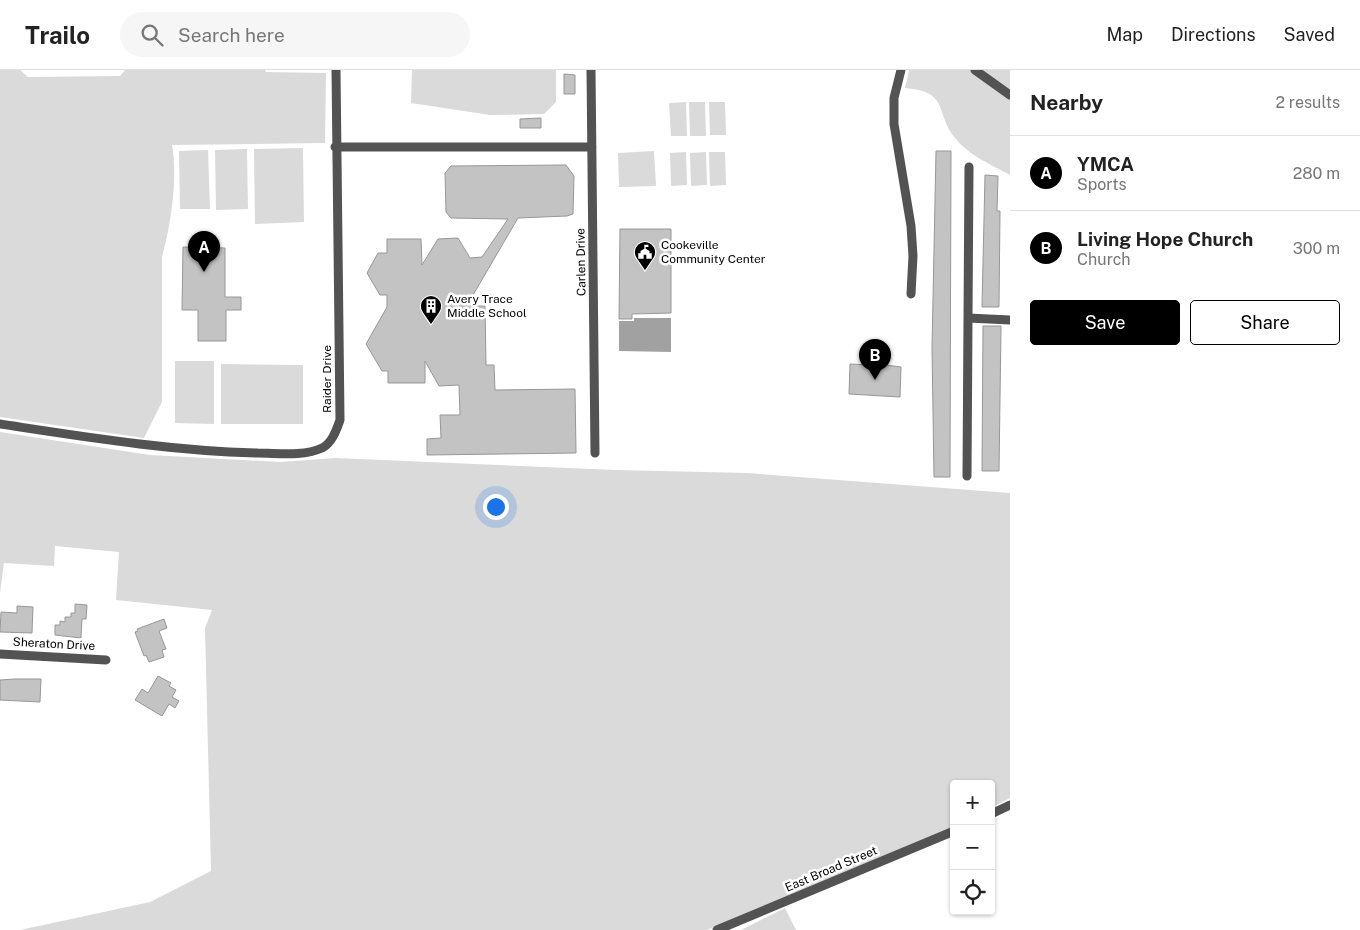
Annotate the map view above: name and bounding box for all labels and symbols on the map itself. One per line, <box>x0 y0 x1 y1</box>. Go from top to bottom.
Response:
street label: Carlen Drive <box>573 228 589 296</box>
pin: A <box>188 231 220 272</box>
place label: Cookeville Community Center <box>661 238 766 266</box>
public building icon: Cookeville Community Center <box>633 240 657 271</box>
place label: Avery Trace Middle School <box>447 292 527 320</box>
building icon: Avery Trace Middle School <box>419 294 443 325</box>
pin: B <box>859 339 891 380</box>
street label: Raider Drive <box>320 345 334 413</box>
your location <box>483 494 509 520</box>
street label: Sheraton Drive <box>12 635 96 653</box>
street label: East Broad Street <box>783 843 879 895</box>

